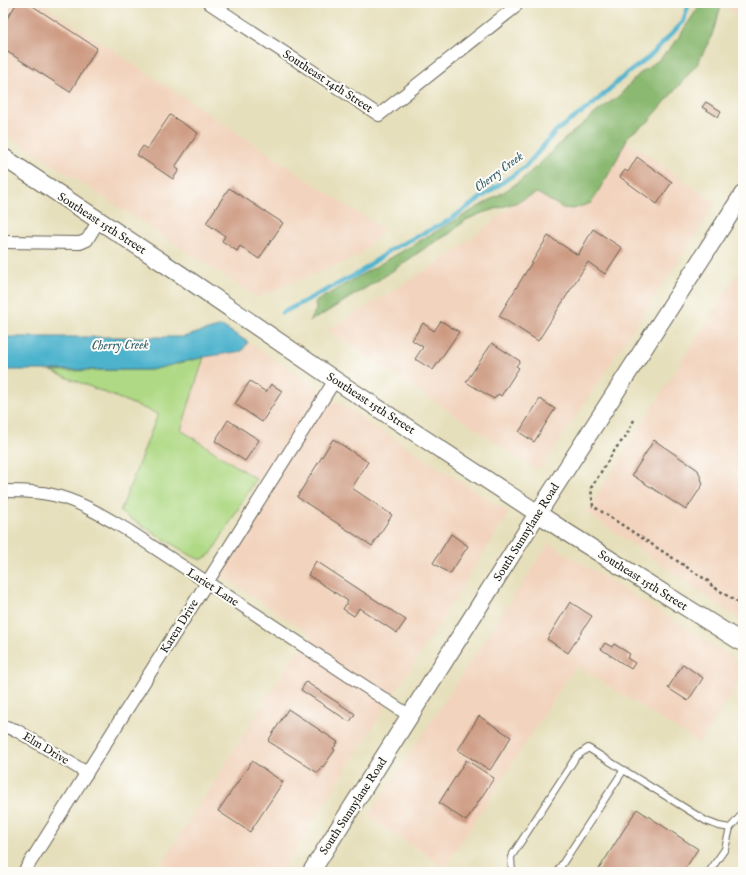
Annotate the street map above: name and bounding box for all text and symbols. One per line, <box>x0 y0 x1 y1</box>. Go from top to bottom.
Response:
street label: Southeast 14th Street <box>280 47 376 116</box>
water label: Cherry Creek <box>471 148 527 196</box>
street label: Southeast 15th Street <box>55 189 149 258</box>
water label: Cherry Creek <box>91 336 150 354</box>
street label: Southeast 15th Street <box>324 369 418 438</box>
street label: South Sunnylane Road <box>490 480 563 584</box>
street label: Southeast 15th Street <box>595 547 690 614</box>
street label: Lariet Lane <box>184 565 242 610</box>
street label: Karen Drive <box>157 596 202 656</box>
street label: Elm Drive <box>20 729 72 768</box>
street label: South Sunnylane Road <box>316 754 391 858</box>

